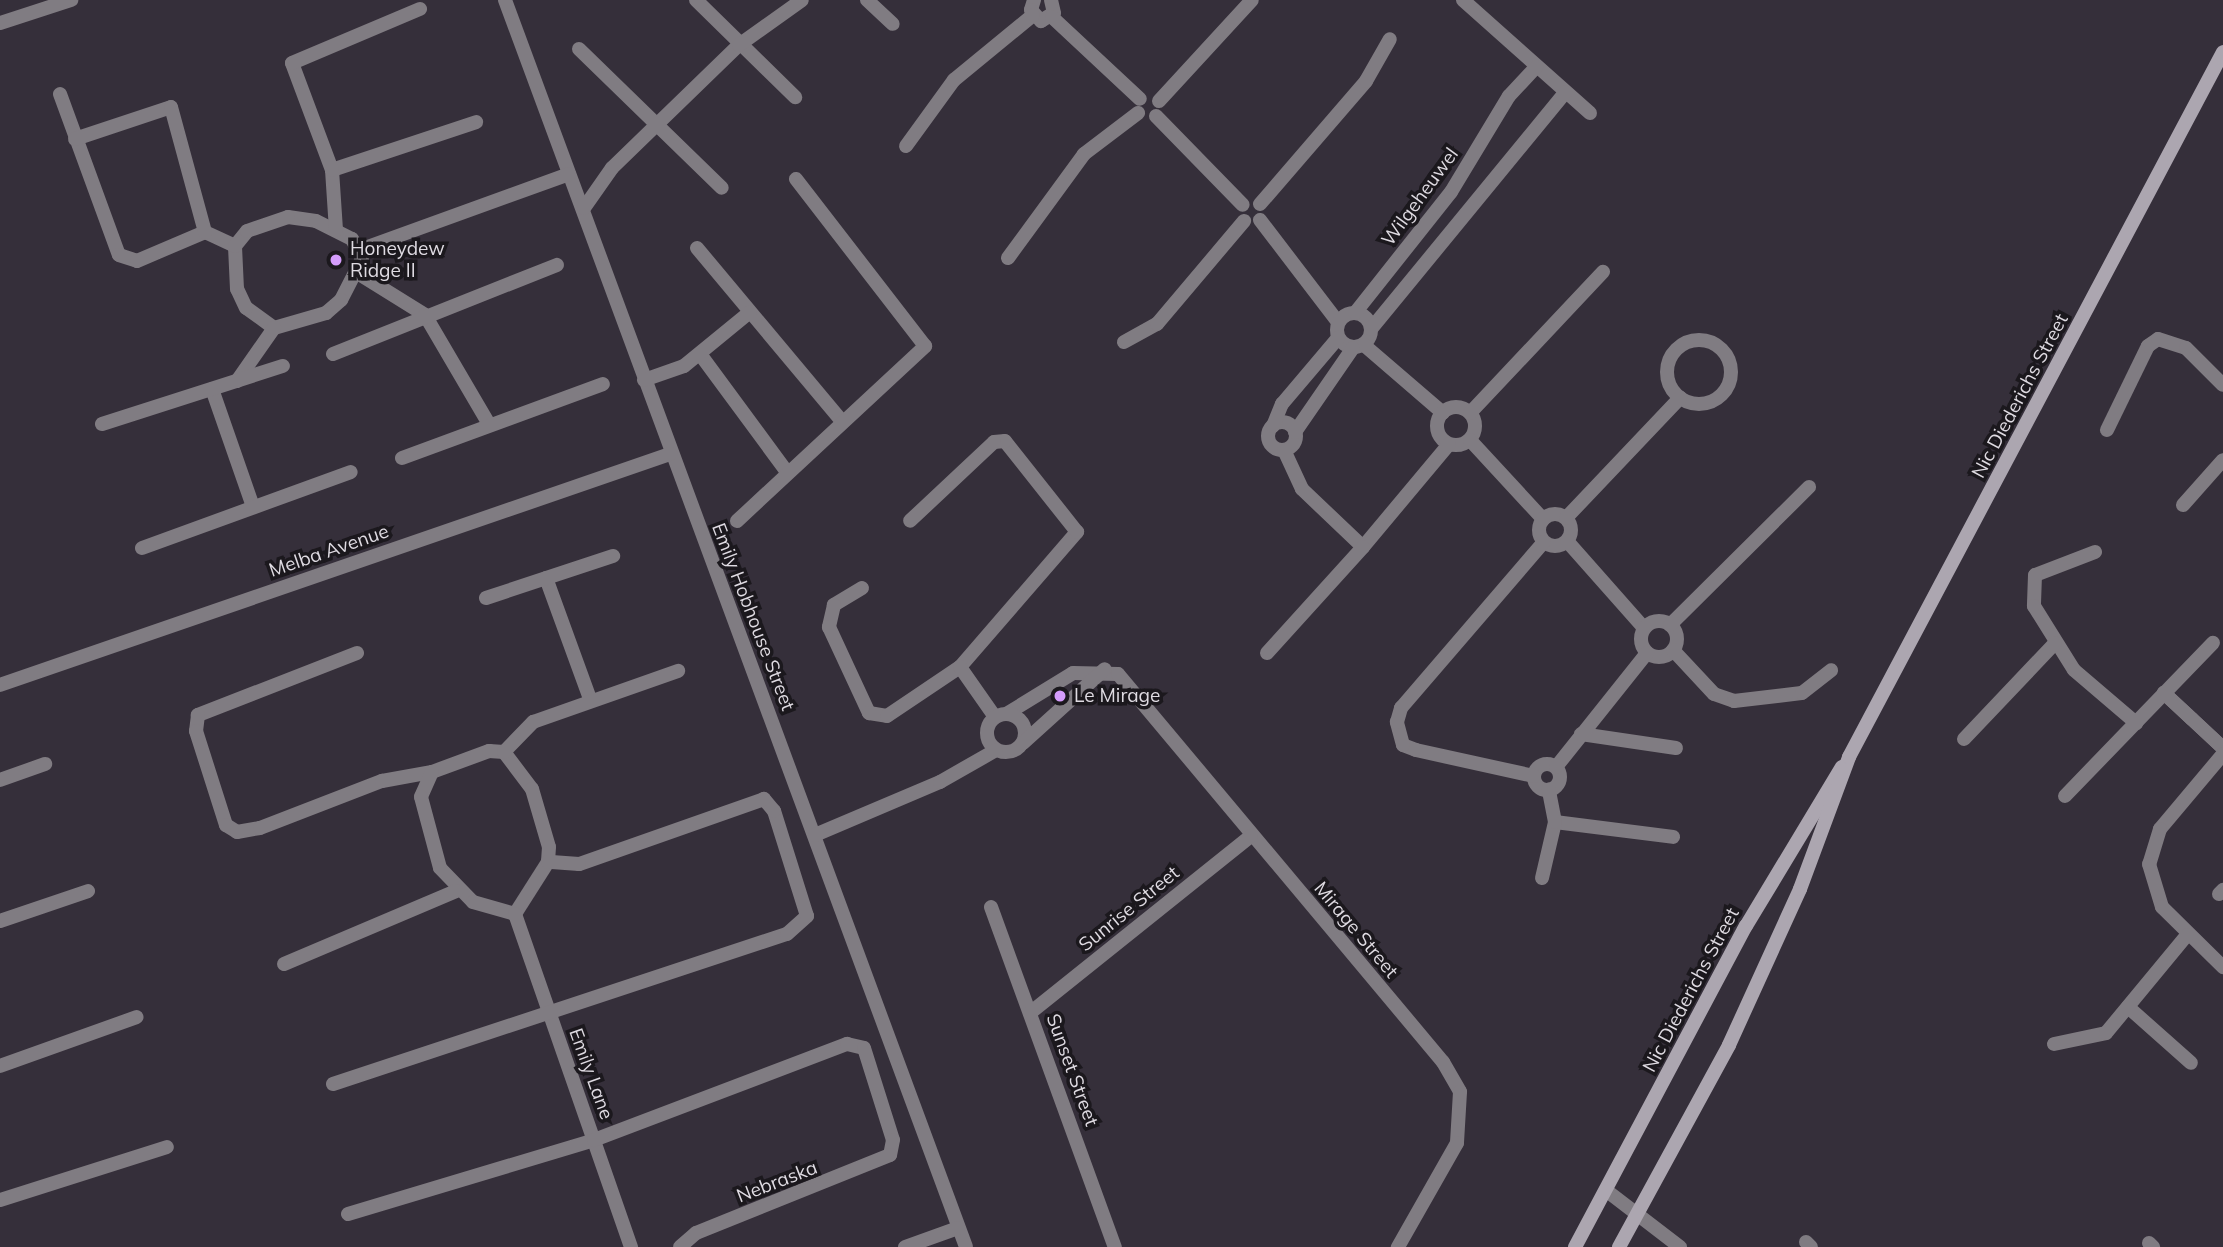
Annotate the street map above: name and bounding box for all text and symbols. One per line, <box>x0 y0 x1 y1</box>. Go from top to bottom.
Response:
street label: Wilgeheuwel <box>1377 144 1463 250</box>
place label: Honeydew Ridge II <box>350 238 445 282</box>
marker: Honeydew Ridge II <box>328 252 344 268</box>
street label: Nic Diederichs Street <box>1967 310 2073 482</box>
street label: Melba Avenue <box>266 520 392 582</box>
street label: Emily Hobhouse Street <box>707 520 799 714</box>
place label: Le Mirage <box>1074 685 1160 707</box>
marker: Le Mirage <box>1052 688 1068 704</box>
street label: Sunrise Street <box>1074 862 1184 956</box>
street label: Mirage Street <box>1309 877 1403 983</box>
street label: Nic Diederichs Street <box>1638 904 1744 1076</box>
street label: Sunset Street <box>1041 1011 1103 1129</box>
street label: Emily Lane <box>564 1025 618 1123</box>
street label: Nebraska <box>733 1156 821 1208</box>

